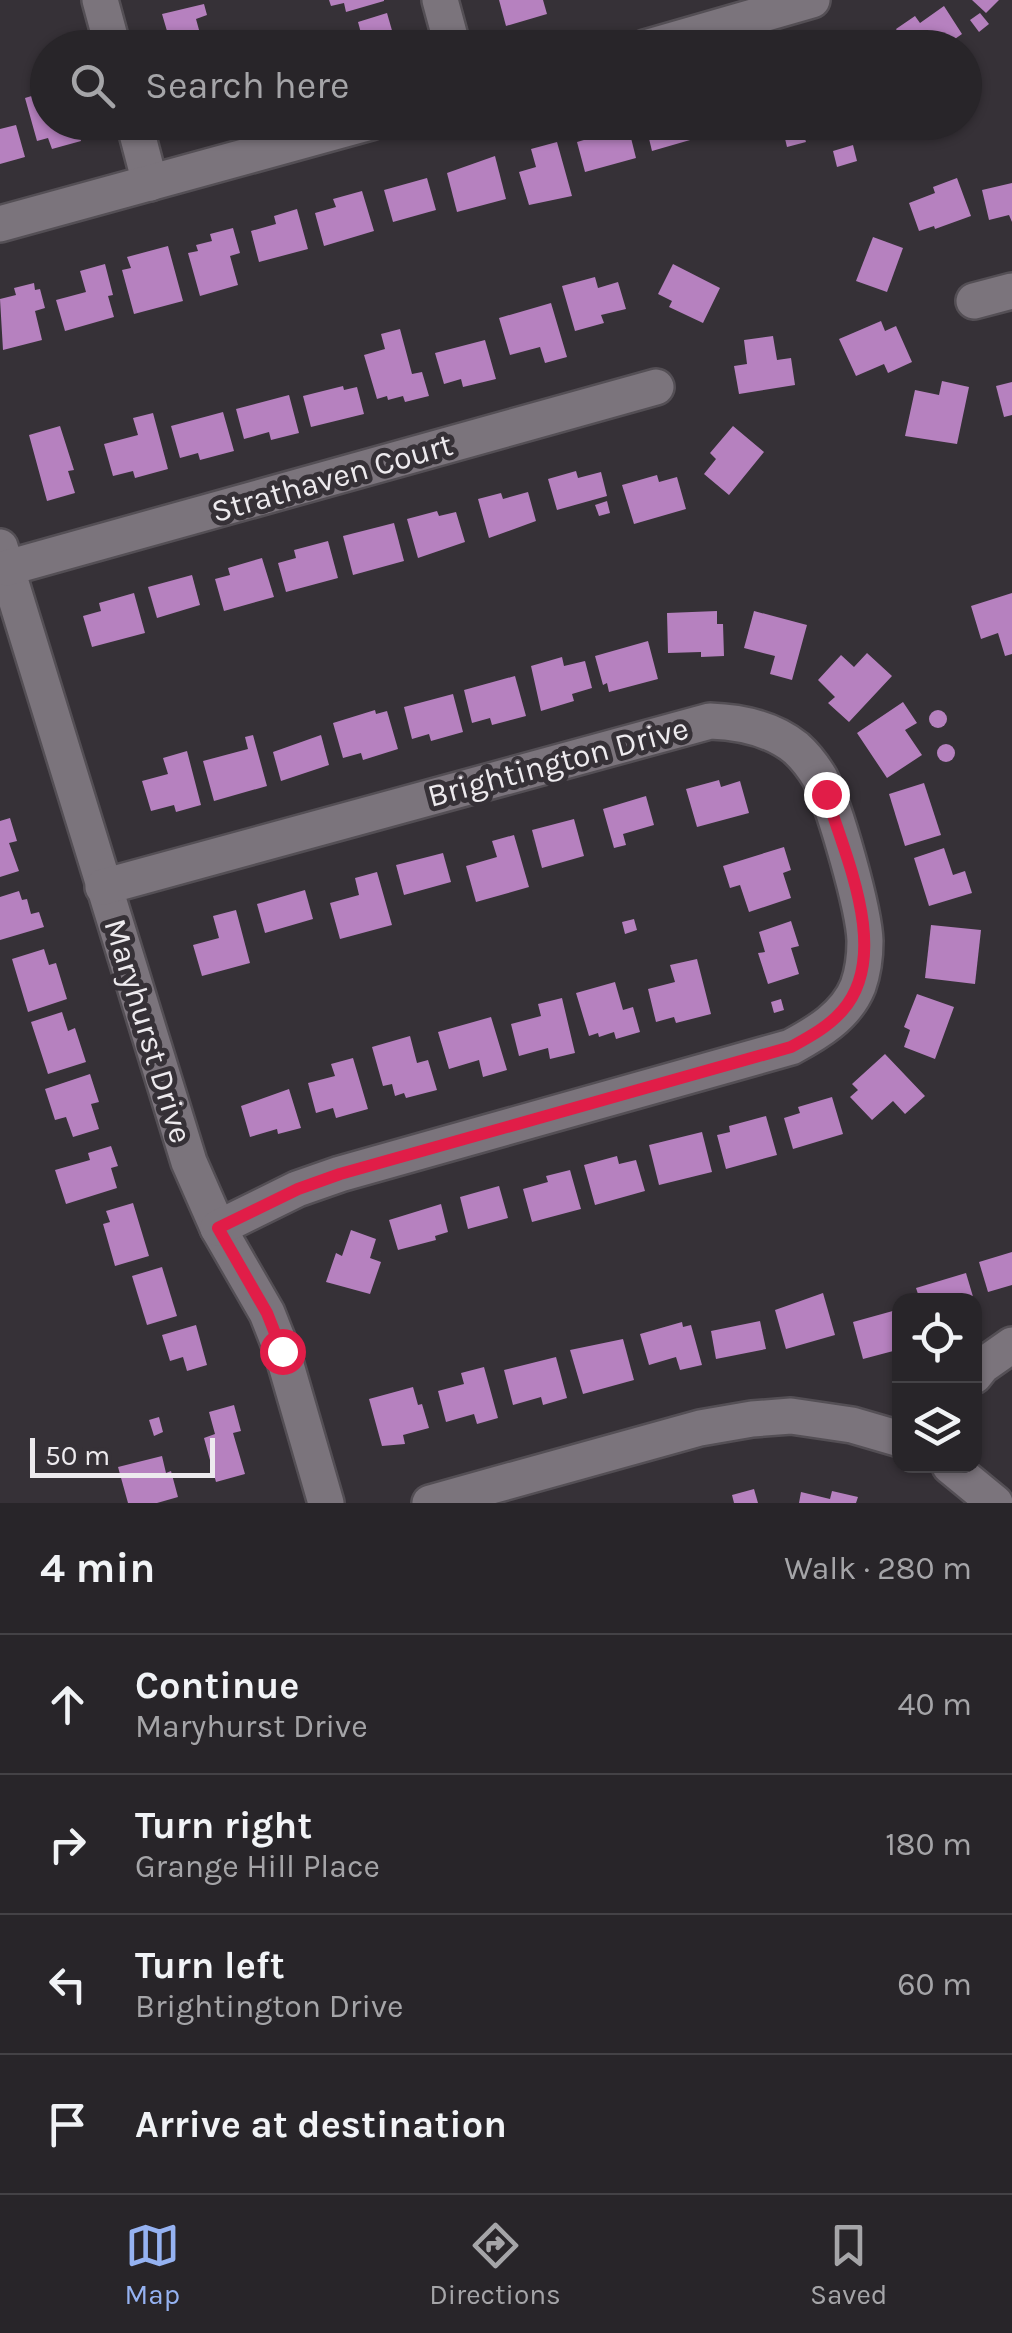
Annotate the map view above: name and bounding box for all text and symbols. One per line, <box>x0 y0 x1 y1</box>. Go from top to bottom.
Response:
search box <box>30 30 982 140</box>
icon: search <box>65 58 120 113</box>
text: Search here <box>145 63 349 108</box>
street label: Strathaven Court <box>207 426 457 530</box>
street label: Brightington Drive <box>424 709 692 815</box>
route end <box>804 772 850 818</box>
street label: Maryhurst Drive <box>96 914 200 1148</box>
map controls <box>892 1293 982 1473</box>
button: locate <box>892 1293 982 1383</box>
route start <box>260 1329 306 1375</box>
button: layers <box>892 1383 982 1473</box>
scale bar <box>30 1433 215 1478</box>
text: 50 m <box>45 1439 110 1472</box>
text: 4 min <box>40 1543 155 1593</box>
text: Walk · 280 m <box>784 1550 972 1587</box>
text: Continue <box>135 1663 299 1708</box>
icon: ahead <box>40 1677 95 1732</box>
text: 40 m <box>898 1686 972 1723</box>
text: Maryhurst Drive <box>135 1708 368 1745</box>
text: Turn right <box>135 1803 312 1848</box>
icon: right <box>40 1817 95 1872</box>
text: 180 m <box>885 1826 972 1863</box>
text: Grange Hill Place <box>135 1848 380 1885</box>
text: Turn left <box>135 1943 285 1988</box>
icon: left <box>40 1957 95 2012</box>
text: 60 m <box>897 1966 972 2003</box>
text: Brightington Drive <box>135 1988 403 2025</box>
icon: arrive <box>40 2097 95 2152</box>
text: Arrive at destination <box>135 2102 507 2147</box>
tab: Map <box>125 2218 180 2311</box>
tab: Directions <box>429 2218 561 2311</box>
tab: Saved <box>810 2218 887 2311</box>

